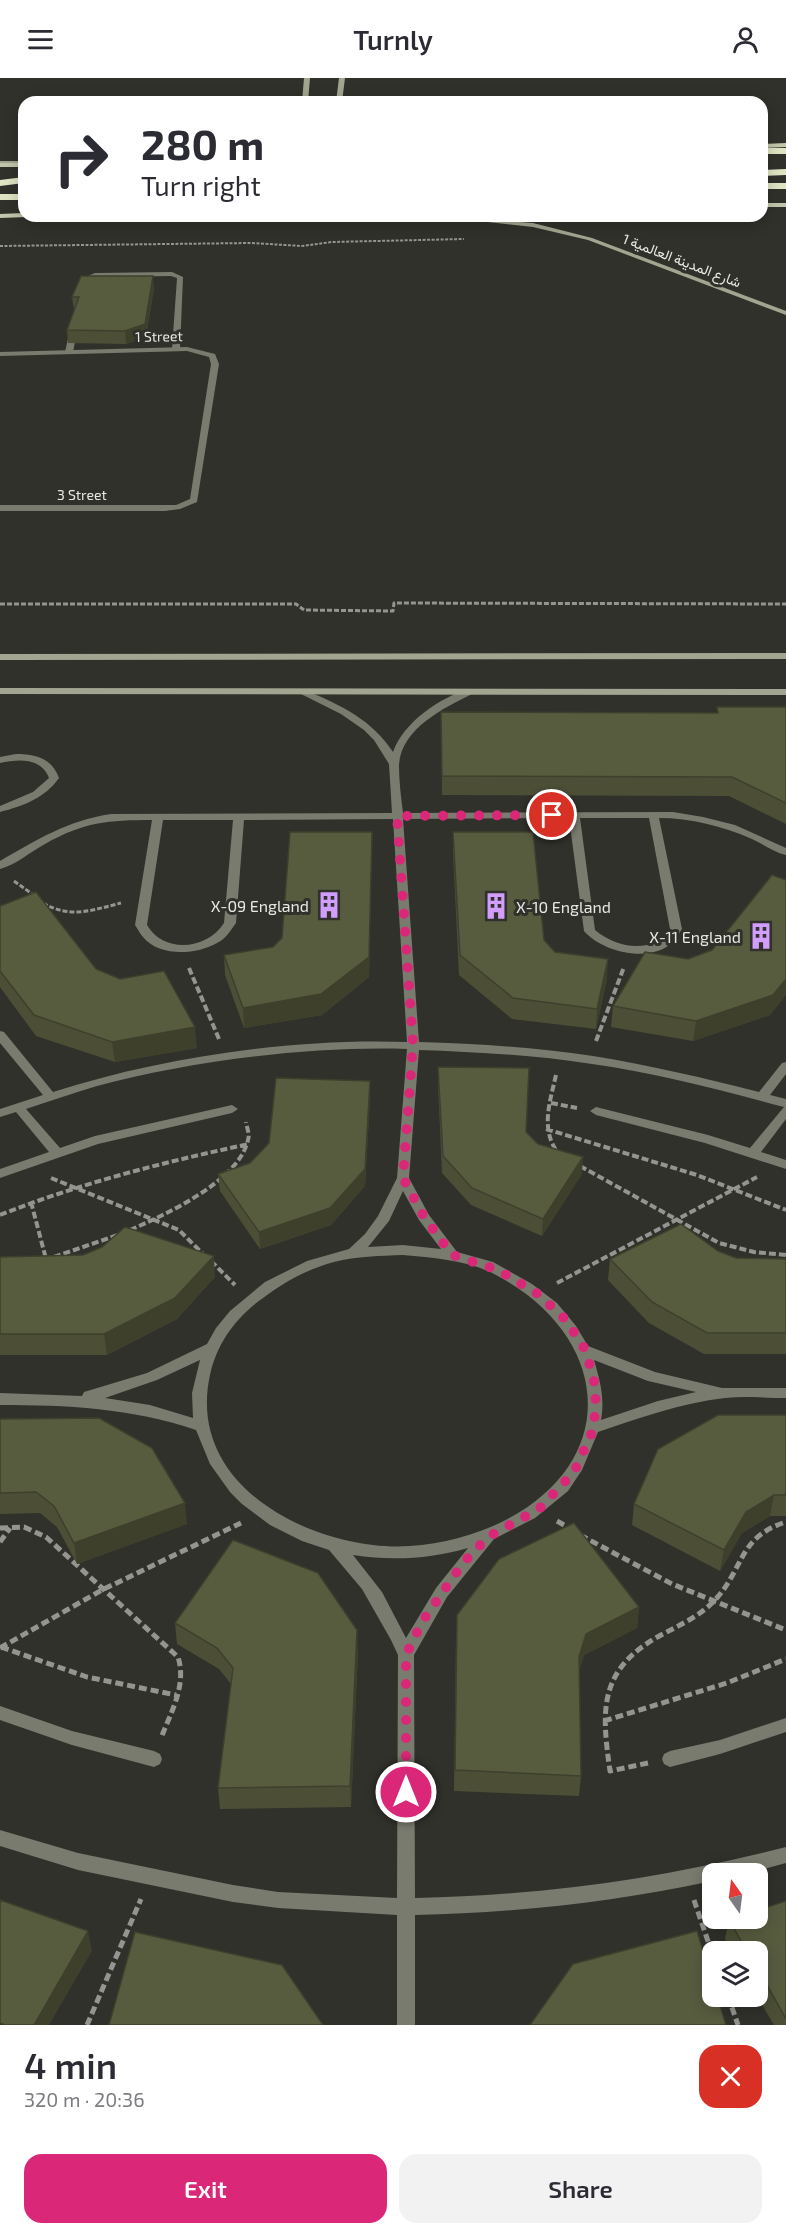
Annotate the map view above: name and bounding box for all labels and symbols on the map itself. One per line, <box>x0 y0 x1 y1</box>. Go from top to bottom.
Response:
street label: شارع المدينة العالمية 1 <box>619 230 744 293</box>
street label: 1 Street <box>135 327 183 345</box>
street label: 3 Street <box>57 486 107 503</box>
pin <box>526 789 577 840</box>
building icon: X-09 England <box>314 890 344 920</box>
building icon: X-10 England <box>481 891 511 921</box>
place label: X-09 England <box>211 896 309 915</box>
place label: X-10 England <box>516 897 611 916</box>
building icon: X-11 England <box>746 921 776 951</box>
place label: X-11 England <box>649 927 741 946</box>
position arrow <box>374 1760 438 1824</box>
north arrow <box>702 1863 768 1929</box>

